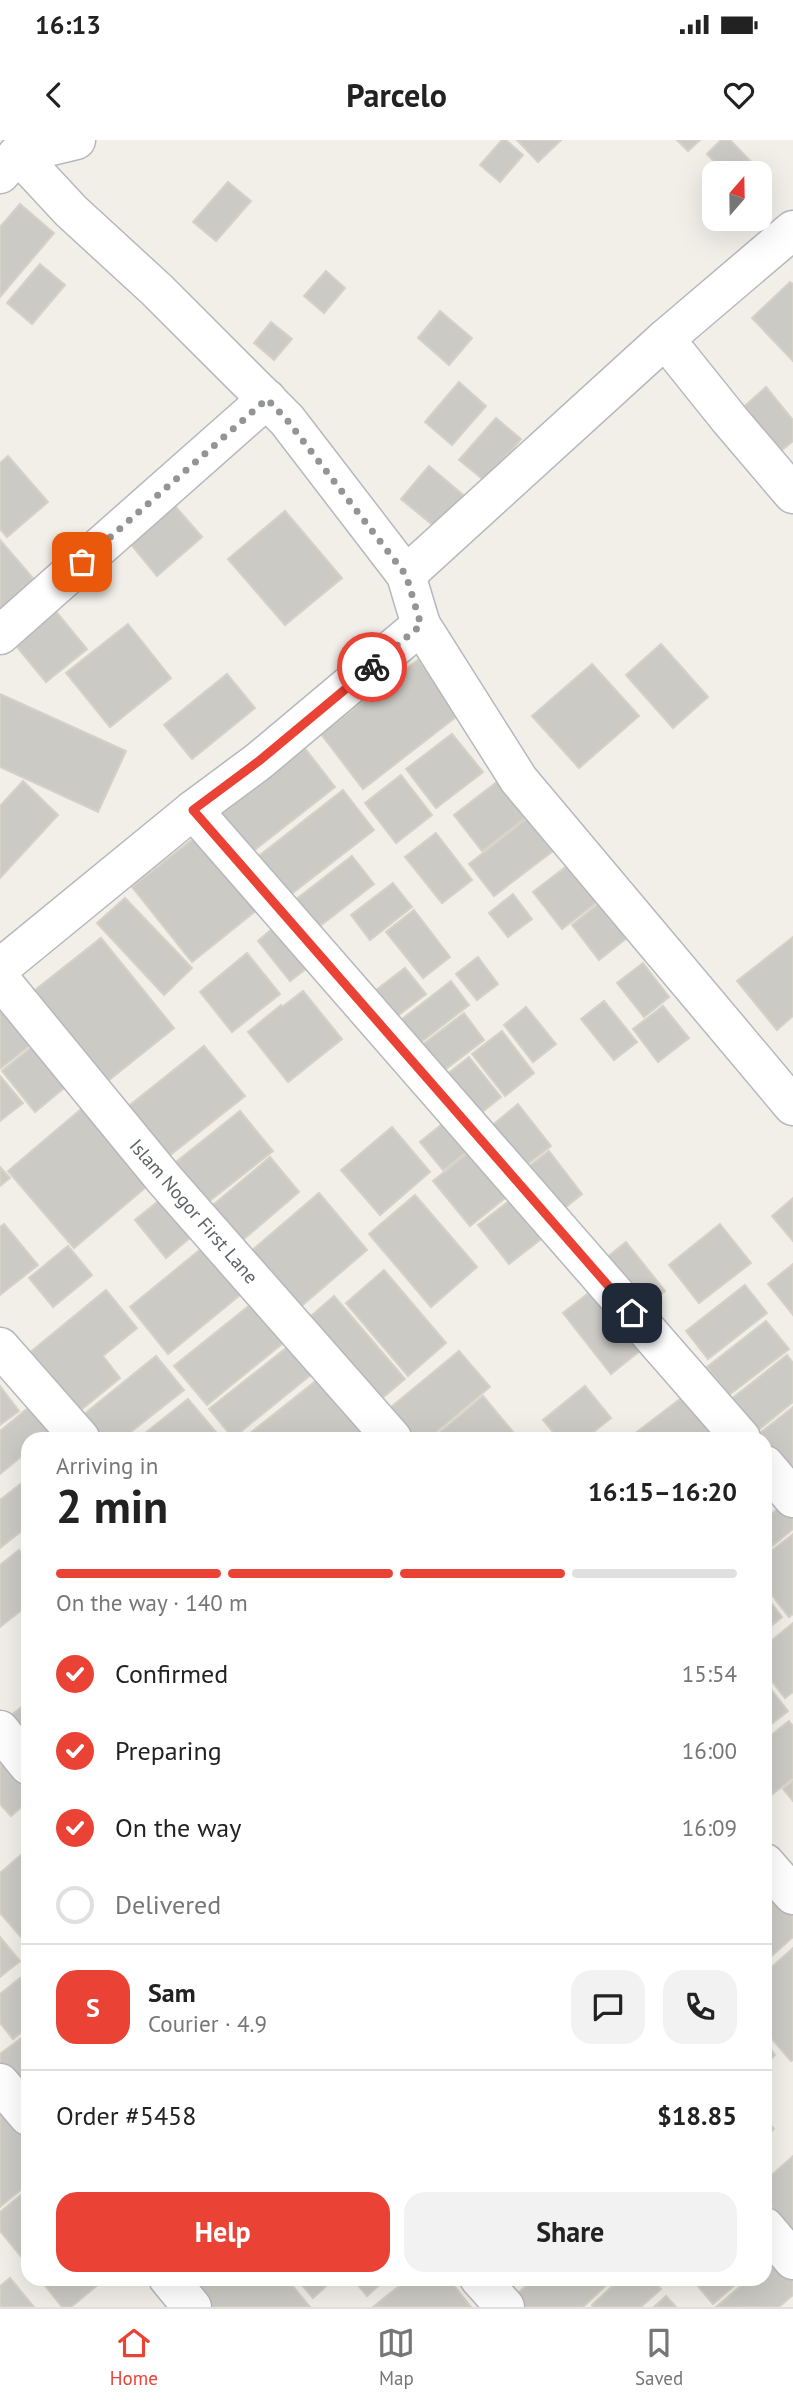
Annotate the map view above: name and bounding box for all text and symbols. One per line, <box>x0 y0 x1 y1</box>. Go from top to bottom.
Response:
text: 16:13 <box>35 8 101 41</box>
text: Parcelo <box>346 74 447 116</box>
icon: back <box>35 76 73 114</box>
icon: heart <box>720 76 758 114</box>
north arrow <box>702 161 772 231</box>
map controls <box>702 161 772 231</box>
pin <box>52 532 112 592</box>
icon: bag <box>63 543 101 581</box>
courier <box>337 632 407 702</box>
icon: bike <box>353 648 391 686</box>
street label: Islam Nogor First Lane <box>125 1134 263 1288</box>
pin <box>602 1283 662 1343</box>
icon: home <box>613 1294 651 1332</box>
text: Arriving in <box>56 1451 158 1480</box>
text: 16:15–16:20 <box>588 1475 737 1508</box>
text: 2 min <box>56 1476 168 1536</box>
text: On the way · 140 m <box>56 1588 248 1617</box>
icon: check <box>56 1655 94 1693</box>
text: Confirmed <box>115 1657 228 1690</box>
text: 15:54 <box>682 1659 737 1688</box>
icon: check <box>56 1732 94 1770</box>
text: Preparing <box>115 1734 222 1767</box>
text: 16:00 <box>682 1736 737 1765</box>
icon: check <box>56 1809 94 1847</box>
text: On the way <box>115 1811 241 1844</box>
text: 16:09 <box>682 1813 737 1842</box>
text: Delivered <box>115 1888 221 1921</box>
button: chat <box>571 1970 645 2044</box>
button: phone <box>663 1970 737 2044</box>
text: Sam <box>148 1976 196 2009</box>
text: S <box>86 1991 100 2024</box>
text: Courier · 4.9 <box>148 2009 267 2038</box>
text: Order #5458 <box>56 2099 196 2132</box>
text: $18.85 <box>657 2099 737 2132</box>
button: Help <box>56 2192 390 2272</box>
button: Share <box>404 2192 737 2272</box>
tab: Home <box>110 2324 158 2390</box>
tab: Map <box>377 2324 415 2390</box>
tab: Saved <box>635 2324 683 2390</box>

